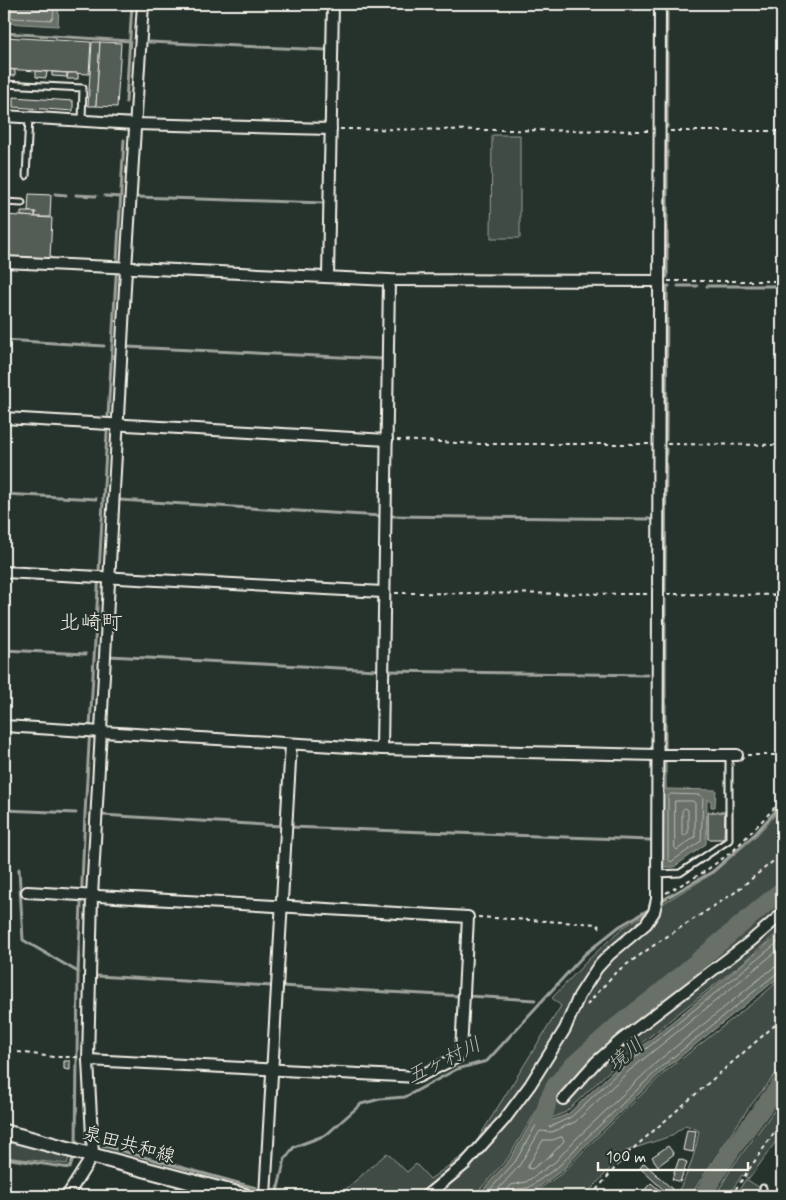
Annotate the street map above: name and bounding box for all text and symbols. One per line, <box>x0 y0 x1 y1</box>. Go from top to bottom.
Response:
district label: 北崎町 <box>60 609 123 637</box>
water label: 五ヶ村川 <box>402 1031 486 1091</box>
water label: 境川 <box>602 1032 650 1078</box>
street label: 泉田共和線 <box>80 1121 178 1169</box>
scale bar <box>598 1140 748 1172</box>
text: 100 m <box>606 1148 646 1168</box>

